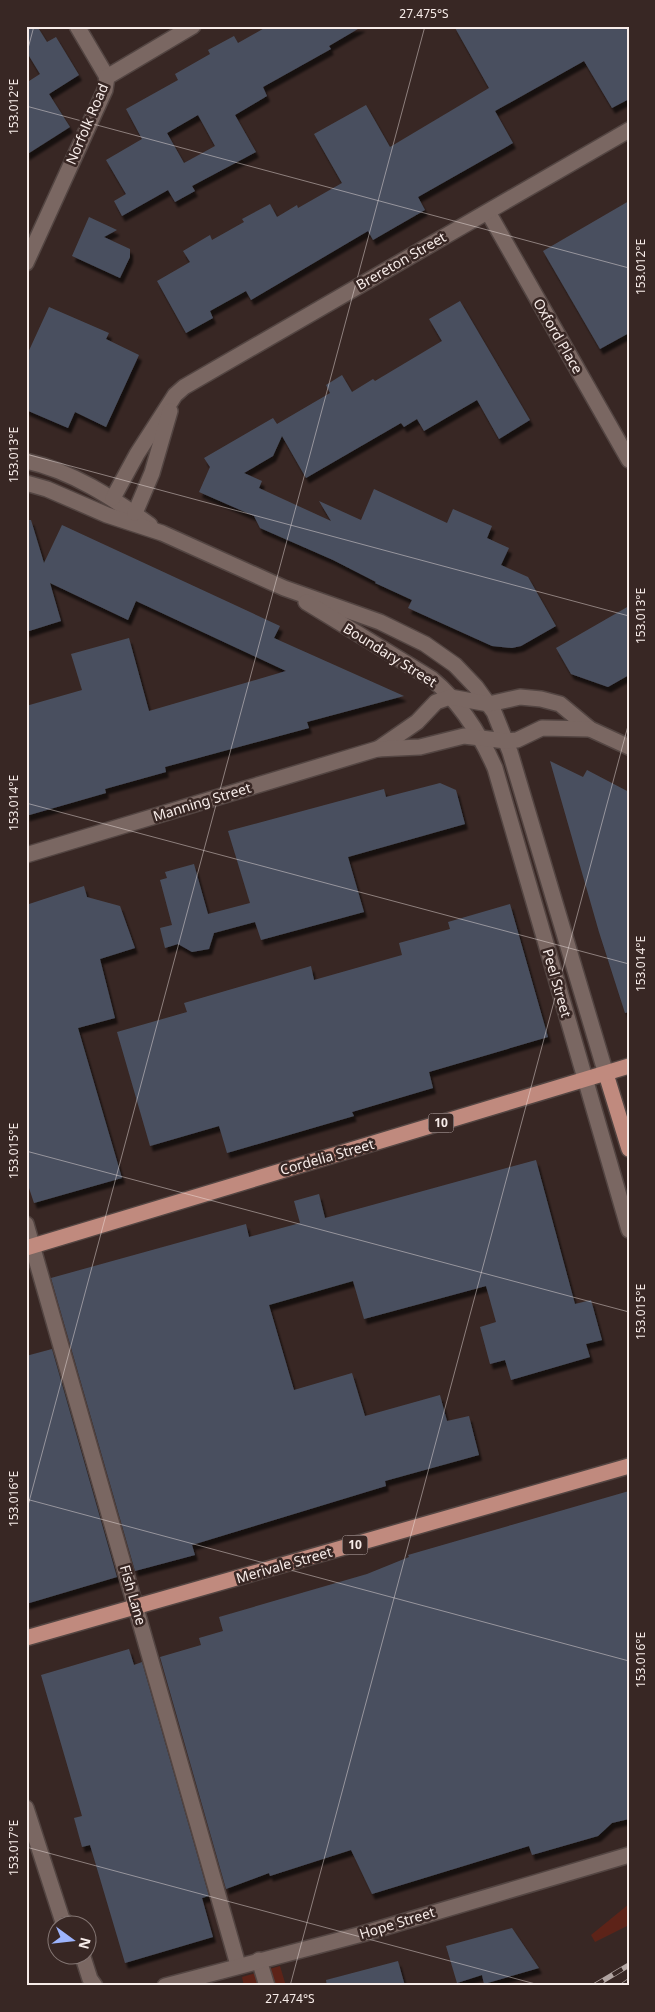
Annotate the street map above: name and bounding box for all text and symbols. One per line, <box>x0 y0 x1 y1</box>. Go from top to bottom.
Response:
text: 27.475°S <box>399 5 449 22</box>
text: 153.012°E <box>5 79 22 135</box>
street label: Norfolk Road <box>61 80 112 167</box>
street label: Brereton Street <box>352 227 449 294</box>
text: 153.012°E <box>632 239 649 295</box>
street label: Oxford Place <box>529 295 588 377</box>
text: 153.013°E <box>5 427 22 483</box>
text: 153.013°E <box>632 588 649 644</box>
street label: Boundary Street <box>340 618 441 691</box>
text: 153.014°E <box>5 775 22 831</box>
street label: Manning Street <box>151 778 253 825</box>
text: 153.014°E <box>632 936 649 992</box>
street label: Peel Street <box>539 946 576 1019</box>
road number: 10 <box>428 1114 454 1132</box>
text: 153.015°E <box>5 1123 22 1179</box>
street label: Cordelia Street <box>278 1134 376 1179</box>
text: 153.015°E <box>632 1284 649 1340</box>
text: 153.016°E <box>5 1471 22 1527</box>
road number: 10 <box>342 1536 368 1554</box>
street label: Merivale Street <box>234 1542 334 1587</box>
street label: Fish Lane <box>116 1563 151 1627</box>
text: 153.016°E <box>632 1632 649 1688</box>
text: 153.017°E <box>5 1820 22 1876</box>
street label: Hope Street <box>357 1902 437 1943</box>
north arrow <box>48 1914 98 1964</box>
text: N <box>74 1936 96 1951</box>
text: 27.474°S <box>265 1990 315 2007</box>

